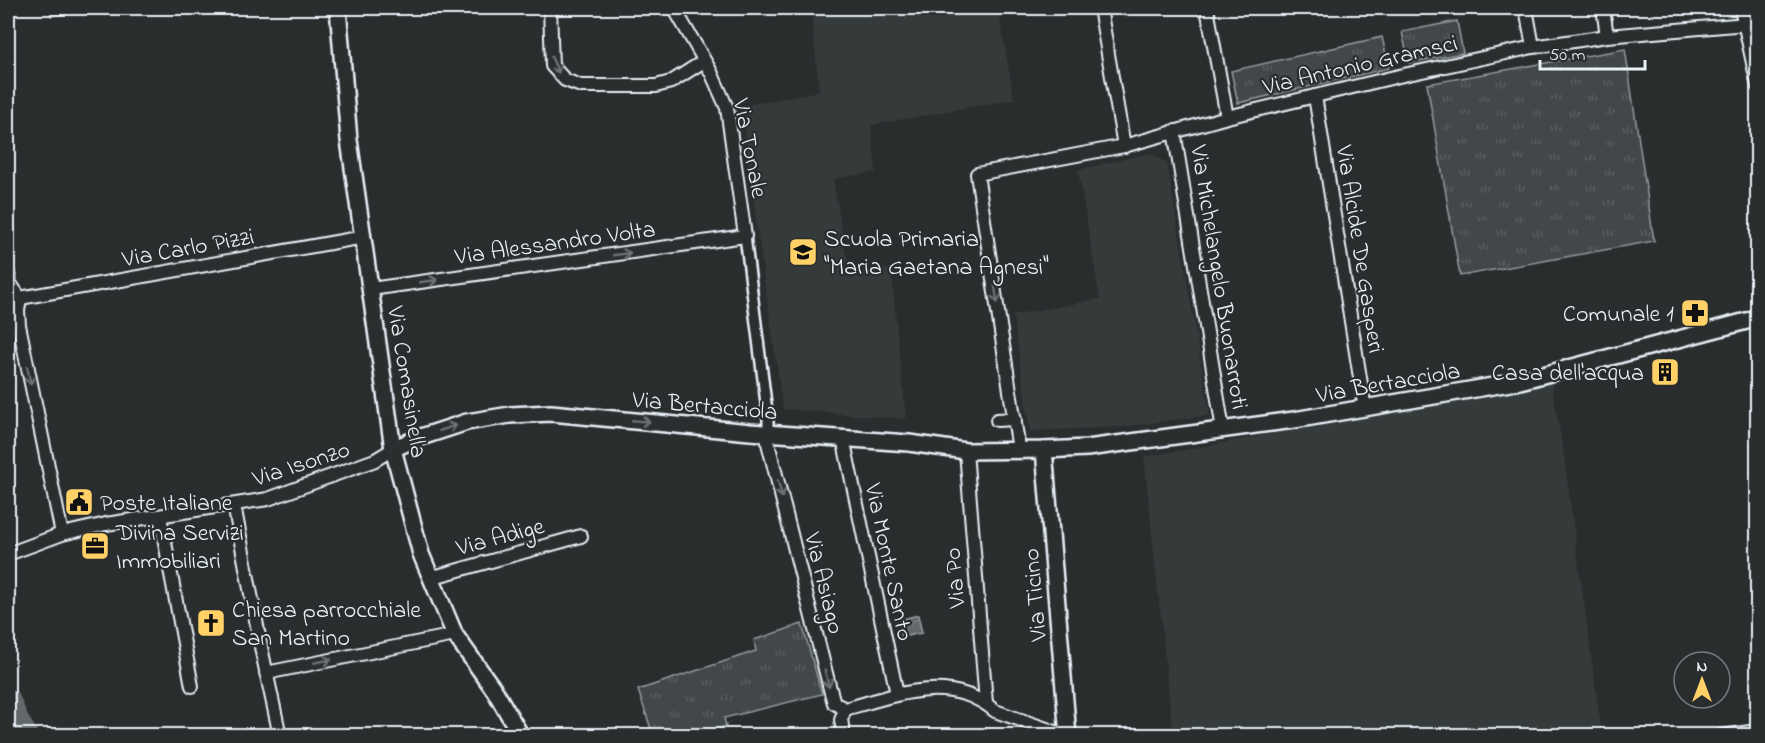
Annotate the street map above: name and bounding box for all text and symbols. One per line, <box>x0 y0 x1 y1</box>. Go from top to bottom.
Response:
street label: Via Antonio Gramsci <box>1259 27 1461 106</box>
scale bar <box>1540 33 1645 71</box>
text: 50 m <box>1549 43 1586 69</box>
one-way arrow <box>550 55 561 73</box>
street label: Via Tonale <box>722 95 775 201</box>
street label: Via Michelangelo Buonarroti <box>1179 142 1256 412</box>
street label: Via Alcide De Gasperi <box>1325 142 1392 356</box>
street label: Via Alessandro Volta <box>452 213 658 276</box>
street label: Via Carlo Pizzi <box>119 221 257 278</box>
place label: Scuola Primaria "Maria Gaetana Agnesi" <box>824 223 1049 286</box>
school or university icon: Scuola Primaria "Maria Gaetana Agnesi" <box>787 236 819 268</box>
one-way arrow <box>612 248 632 259</box>
one-way arrow <box>419 276 439 287</box>
one-way arrow <box>990 284 1001 304</box>
pharmacy icon: Comunale 1 <box>1679 297 1711 329</box>
place label: Comunale 1 <box>1563 298 1674 333</box>
street label: Via Comasinella <box>376 303 435 461</box>
street label: Via Bertacciola <box>1313 355 1463 415</box>
building icon: Casa dell'acqua <box>1649 356 1681 388</box>
place label: Casa dell'acqua <box>1492 357 1644 392</box>
one-way arrow <box>24 366 35 385</box>
street label: Via Bertacciola <box>630 384 779 431</box>
one-way arrow <box>630 416 650 427</box>
one-way arrow <box>438 422 457 433</box>
street label: Via Isonzo <box>248 433 355 498</box>
one-way arrow <box>775 480 786 499</box>
street label: Via Monte Santo <box>854 480 921 645</box>
public building icon: Poste Italiane <box>63 486 95 518</box>
place label: Poste Italiane <box>100 487 233 522</box>
street label: Via Adige <box>452 510 549 567</box>
place label: Divina Servizi Immobiliari <box>115 517 244 580</box>
street label: Via Asiago <box>793 528 852 638</box>
office icon: Divina Servizi Immobiliari <box>79 530 111 562</box>
street label: Via Po <box>936 546 977 611</box>
street label: Via Ticino <box>1015 547 1058 644</box>
place label: Chiesa parrocchiale San Martino <box>232 594 421 657</box>
church icon: Chiesa parrocchiale San Martino <box>195 607 227 639</box>
north arrow <box>1672 650 1732 710</box>
one-way arrow <box>313 655 333 666</box>
text: N <box>1697 655 1708 679</box>
one-way arrow <box>822 669 834 688</box>

